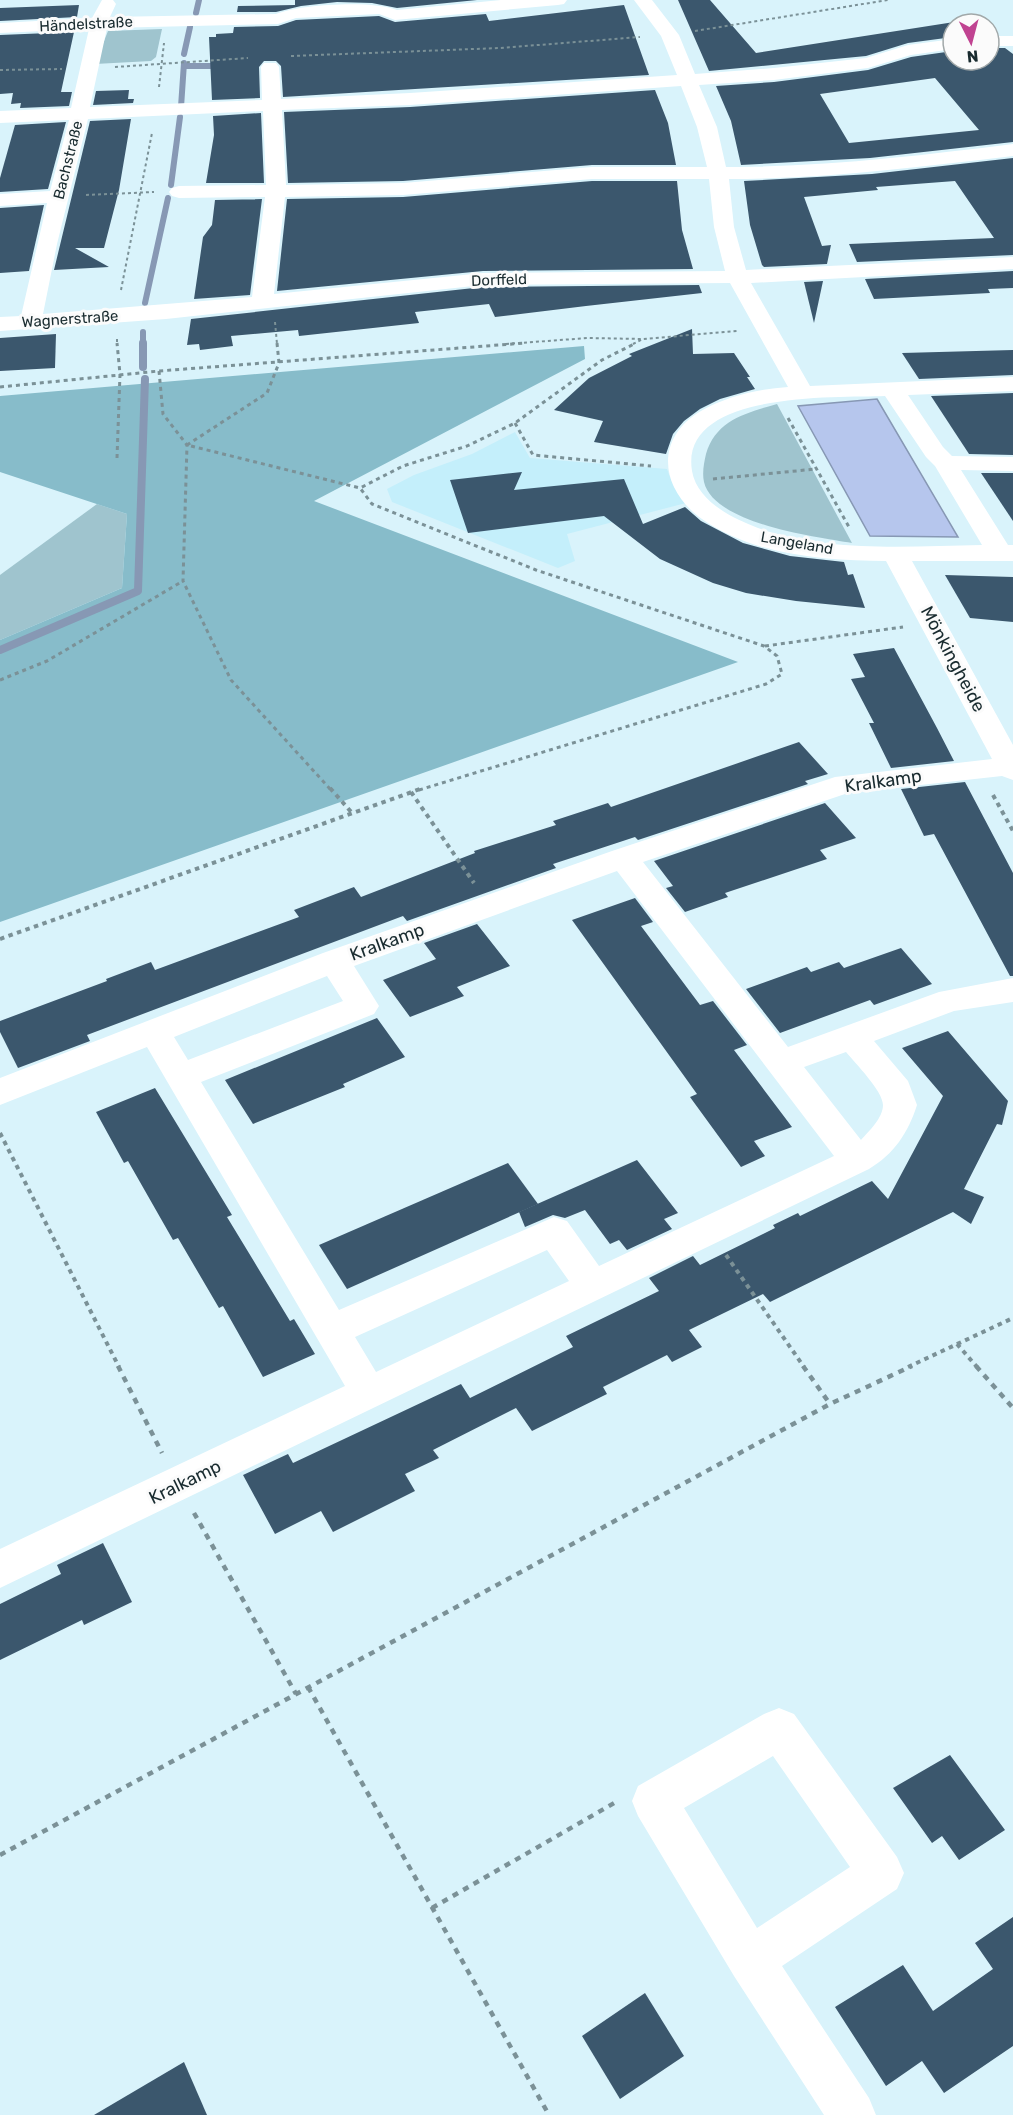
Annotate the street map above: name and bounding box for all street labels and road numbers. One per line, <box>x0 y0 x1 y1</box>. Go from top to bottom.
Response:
street label: Händelstraße <box>39 13 133 35</box>
street label: Bachstraße <box>50 119 86 201</box>
street label: Dorffeld <box>471 270 527 290</box>
street label: Wagnerstraße <box>21 307 119 331</box>
street label: Langeland <box>759 528 835 558</box>
street label: Mönkingheide <box>916 602 990 716</box>
street label: Kralkamp <box>843 765 923 797</box>
street label: Kralkamp <box>347 918 427 966</box>
street label: Kralkamp <box>145 1455 225 1509</box>

